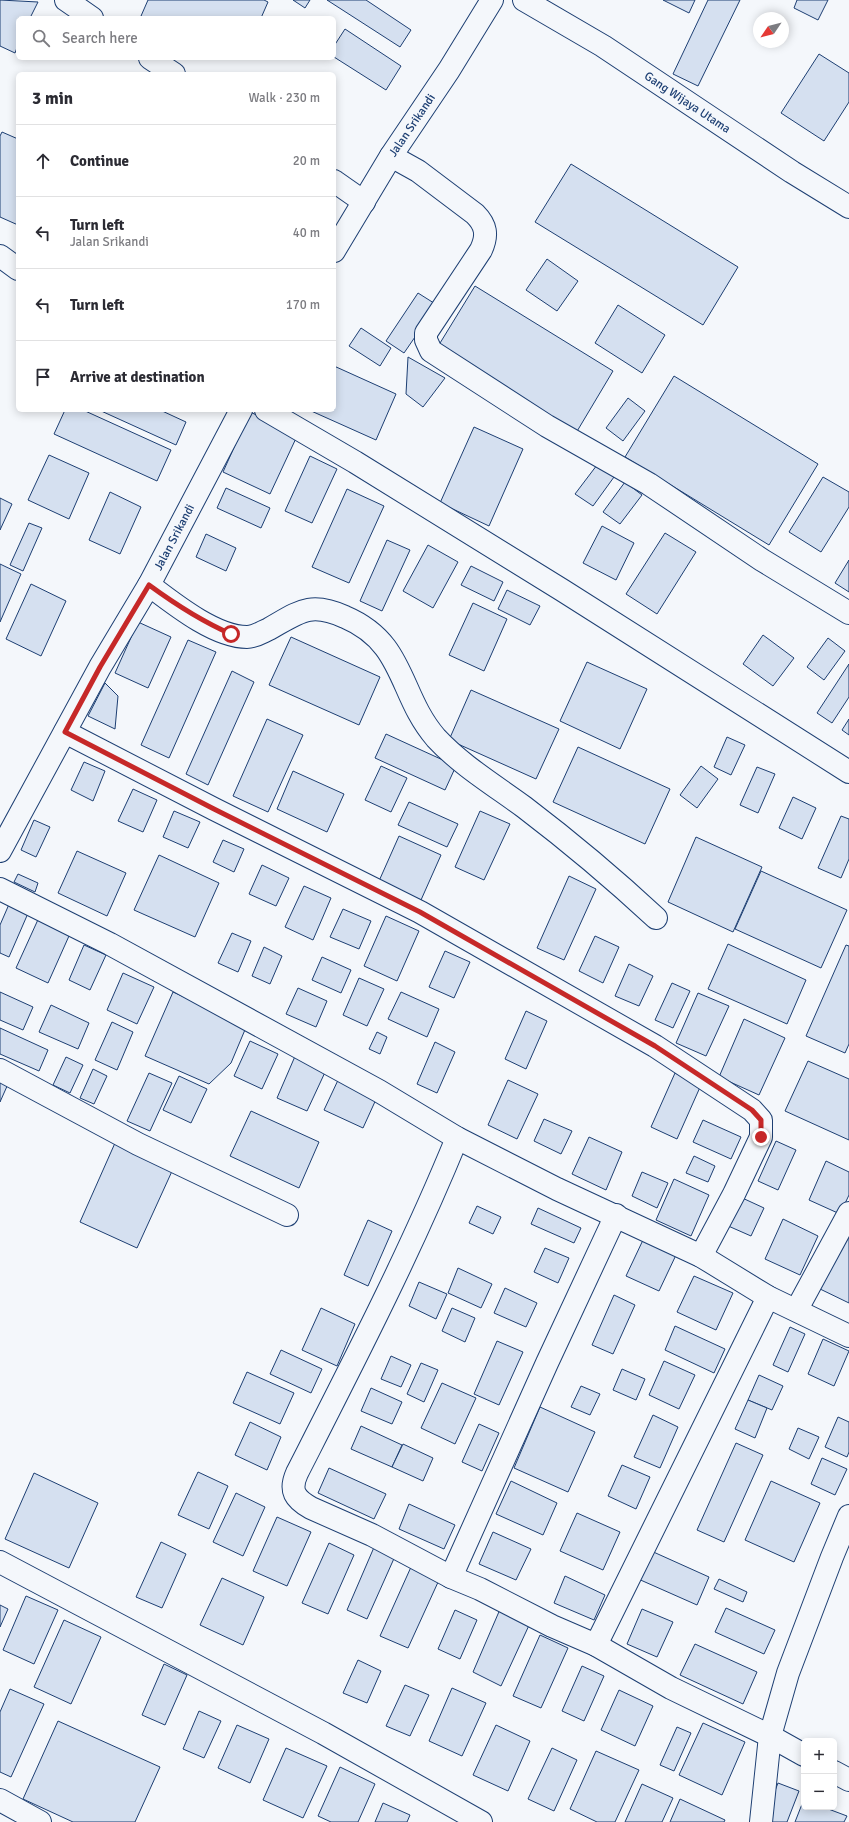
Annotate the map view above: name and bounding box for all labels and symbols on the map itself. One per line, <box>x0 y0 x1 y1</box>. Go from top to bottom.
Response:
north arrow <box>753 12 789 48</box>
street label: Gang Wijaya Utama <box>642 68 733 136</box>
street label: Jalan Srikandi <box>385 91 438 160</box>
street label: Jalan Srikandi <box>151 501 198 573</box>
route start <box>222 625 240 643</box>
route end <box>752 1128 770 1146</box>

